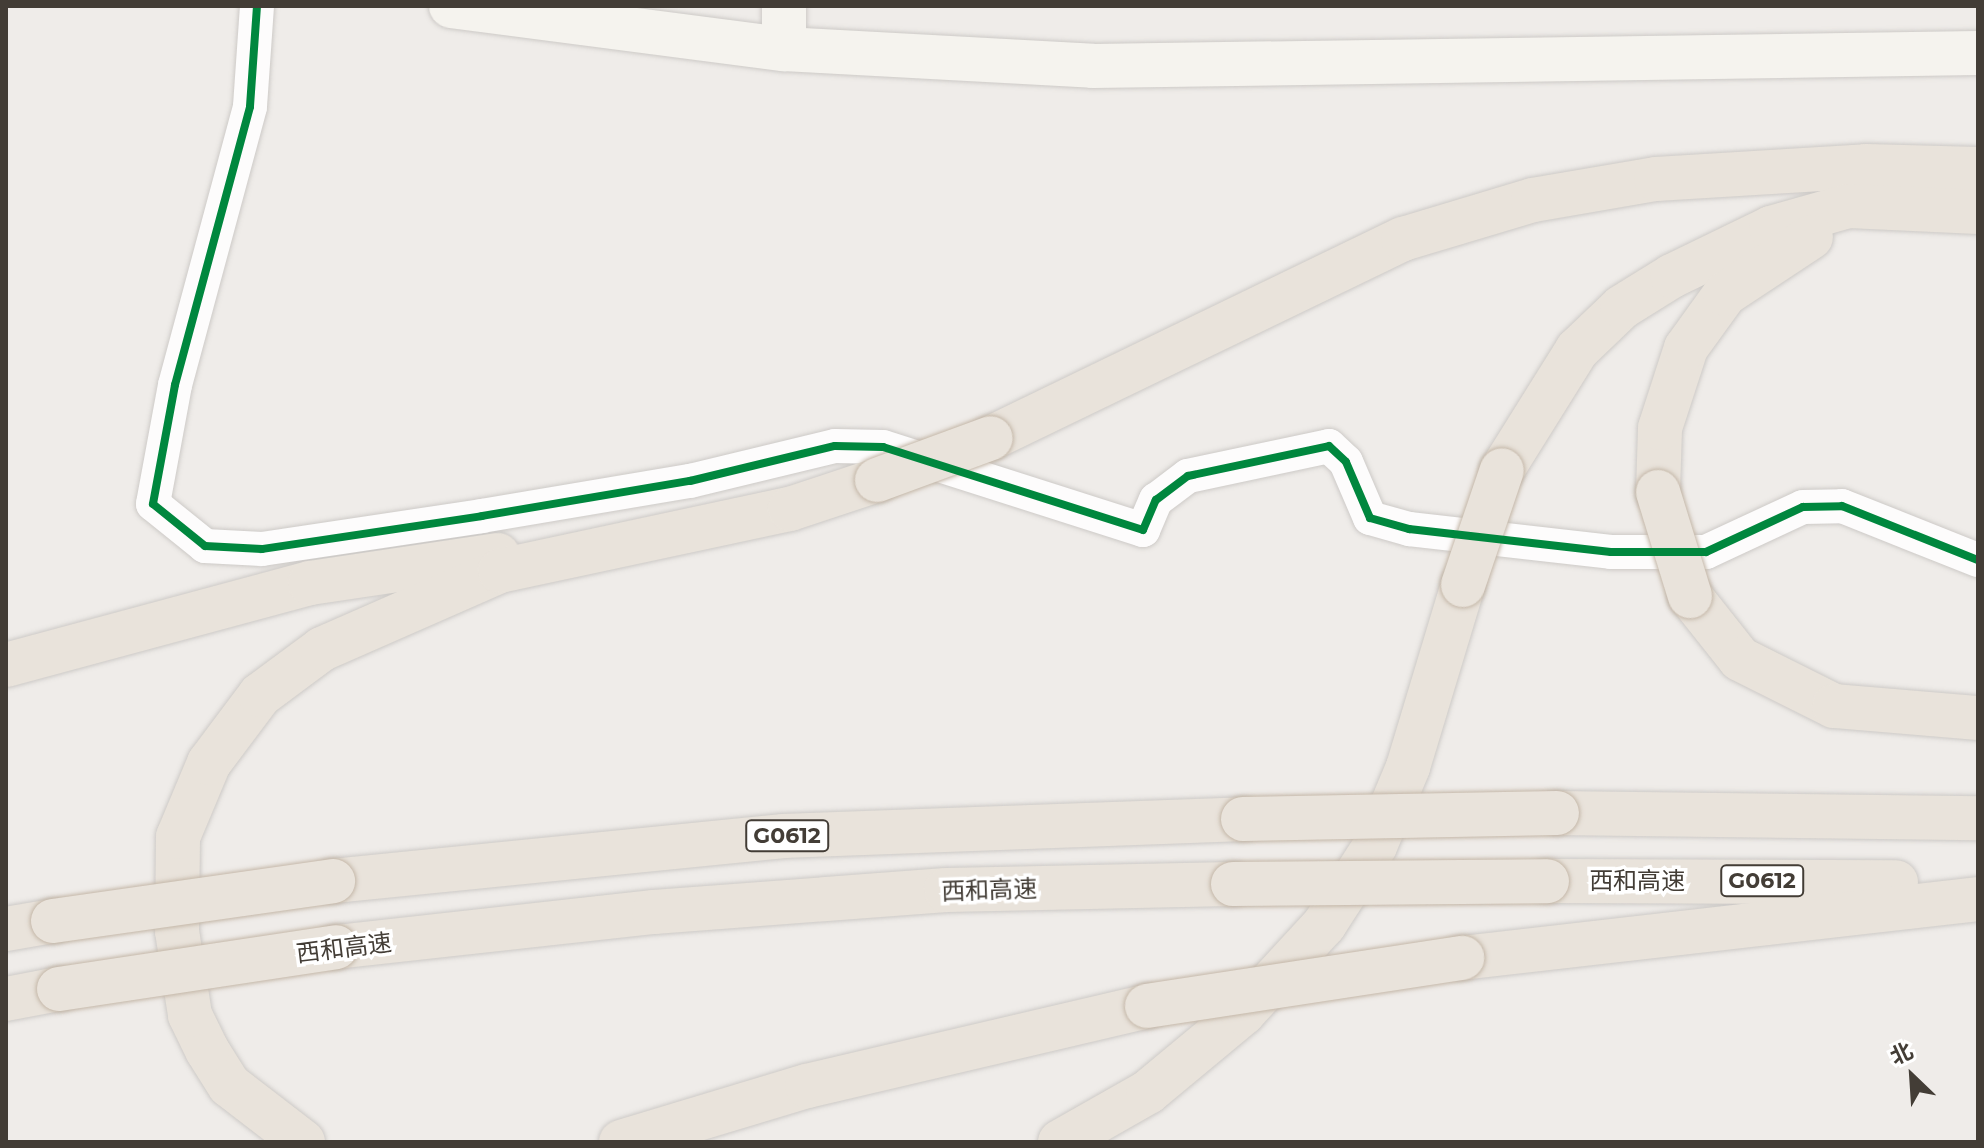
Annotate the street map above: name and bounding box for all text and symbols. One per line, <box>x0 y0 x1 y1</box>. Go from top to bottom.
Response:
road number: G0612 <box>745 818 829 854</box>
road number: G0612 <box>1720 863 1804 899</box>
street label: 西和高速 <box>1589 867 1685 895</box>
street label: 西和高速 <box>941 874 1037 906</box>
street label: 西和高速 <box>295 928 393 968</box>
north arrow <box>1872 1036 1952 1116</box>
text: 北 <box>1886 1037 1917 1071</box>

